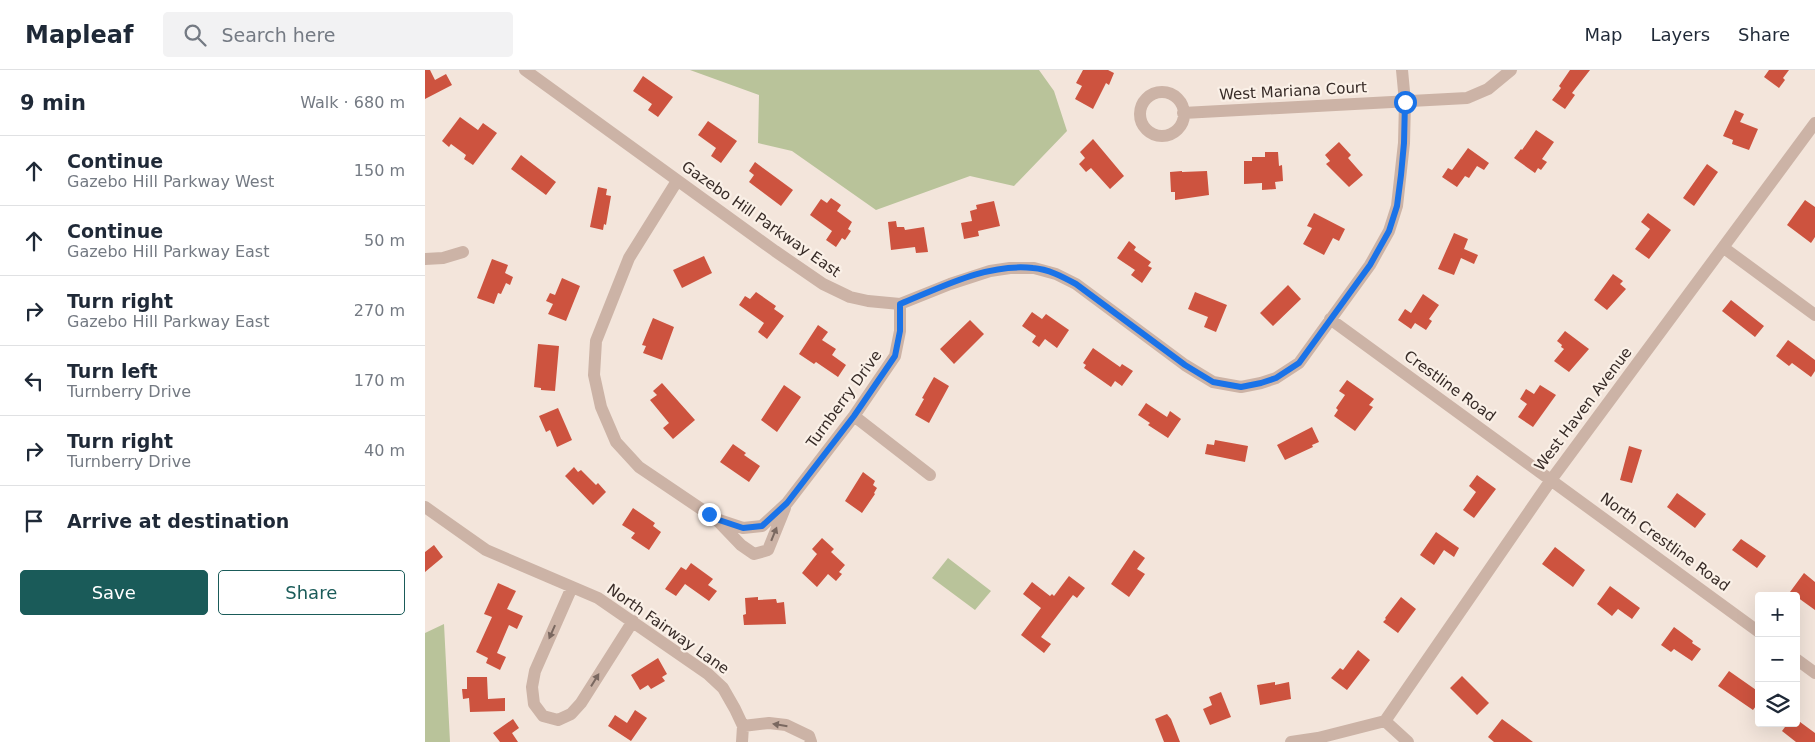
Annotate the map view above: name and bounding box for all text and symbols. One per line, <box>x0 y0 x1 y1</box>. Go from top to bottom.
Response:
search box <box>163 12 513 57</box>
text: Mapleaf <box>25 21 133 49</box>
icon: search <box>181 21 209 49</box>
text: Search here <box>221 24 336 46</box>
text: Map <box>1584 24 1622 45</box>
text: Layers <box>1650 24 1710 45</box>
text: Share <box>1738 24 1790 45</box>
street label: West Mariana Court <box>1219 78 1367 104</box>
text: 9 min <box>20 91 86 115</box>
route start <box>1394 91 1417 114</box>
text: Walk · 680 m <box>300 93 405 112</box>
text: Continue <box>67 150 163 172</box>
icon: ahead <box>20 157 48 185</box>
street label: Gazebo Hill Parkway East <box>678 157 844 281</box>
text: 150 m <box>354 161 405 180</box>
text: Gazebo Hill Parkway West <box>67 172 274 191</box>
text: Continue <box>67 220 163 242</box>
icon: ahead <box>20 227 48 255</box>
text: 50 m <box>364 231 405 250</box>
text: Gazebo Hill Parkway East <box>67 242 269 261</box>
text: Turn right <box>67 290 173 312</box>
icon: right <box>20 297 48 325</box>
text: 270 m <box>354 301 405 320</box>
text: Gazebo Hill Parkway East <box>67 312 269 331</box>
street label: West Haven Avenue <box>1531 344 1635 474</box>
street label: Turnberry Drive <box>802 347 885 452</box>
street label: Crestline Road <box>1401 347 1499 425</box>
text: Turn left <box>67 360 158 382</box>
icon: left <box>20 367 48 395</box>
text: 170 m <box>354 371 405 390</box>
text: Turnberry Drive <box>67 382 191 401</box>
text: Turn right <box>67 430 173 452</box>
icon: right <box>20 437 48 465</box>
text: 40 m <box>364 441 405 460</box>
text: Turnberry Drive <box>67 452 191 471</box>
street label: North Crestline Road <box>1597 489 1733 595</box>
route end <box>698 503 721 526</box>
icon: arrive <box>20 507 48 535</box>
text: Arrive at destination <box>67 510 289 532</box>
one-way arrow <box>770 526 778 541</box>
button: Save <box>20 570 208 615</box>
button: Share <box>218 570 405 615</box>
street label: North Fairway Lane <box>603 580 733 678</box>
map controls <box>1755 592 1800 727</box>
button: + <box>1755 592 1800 637</box>
one-way arrow <box>548 625 556 639</box>
button: − <box>1755 637 1800 682</box>
one-way arrow <box>590 674 600 687</box>
button: layers <box>1755 682 1800 727</box>
one-way arrow <box>772 721 788 729</box>

